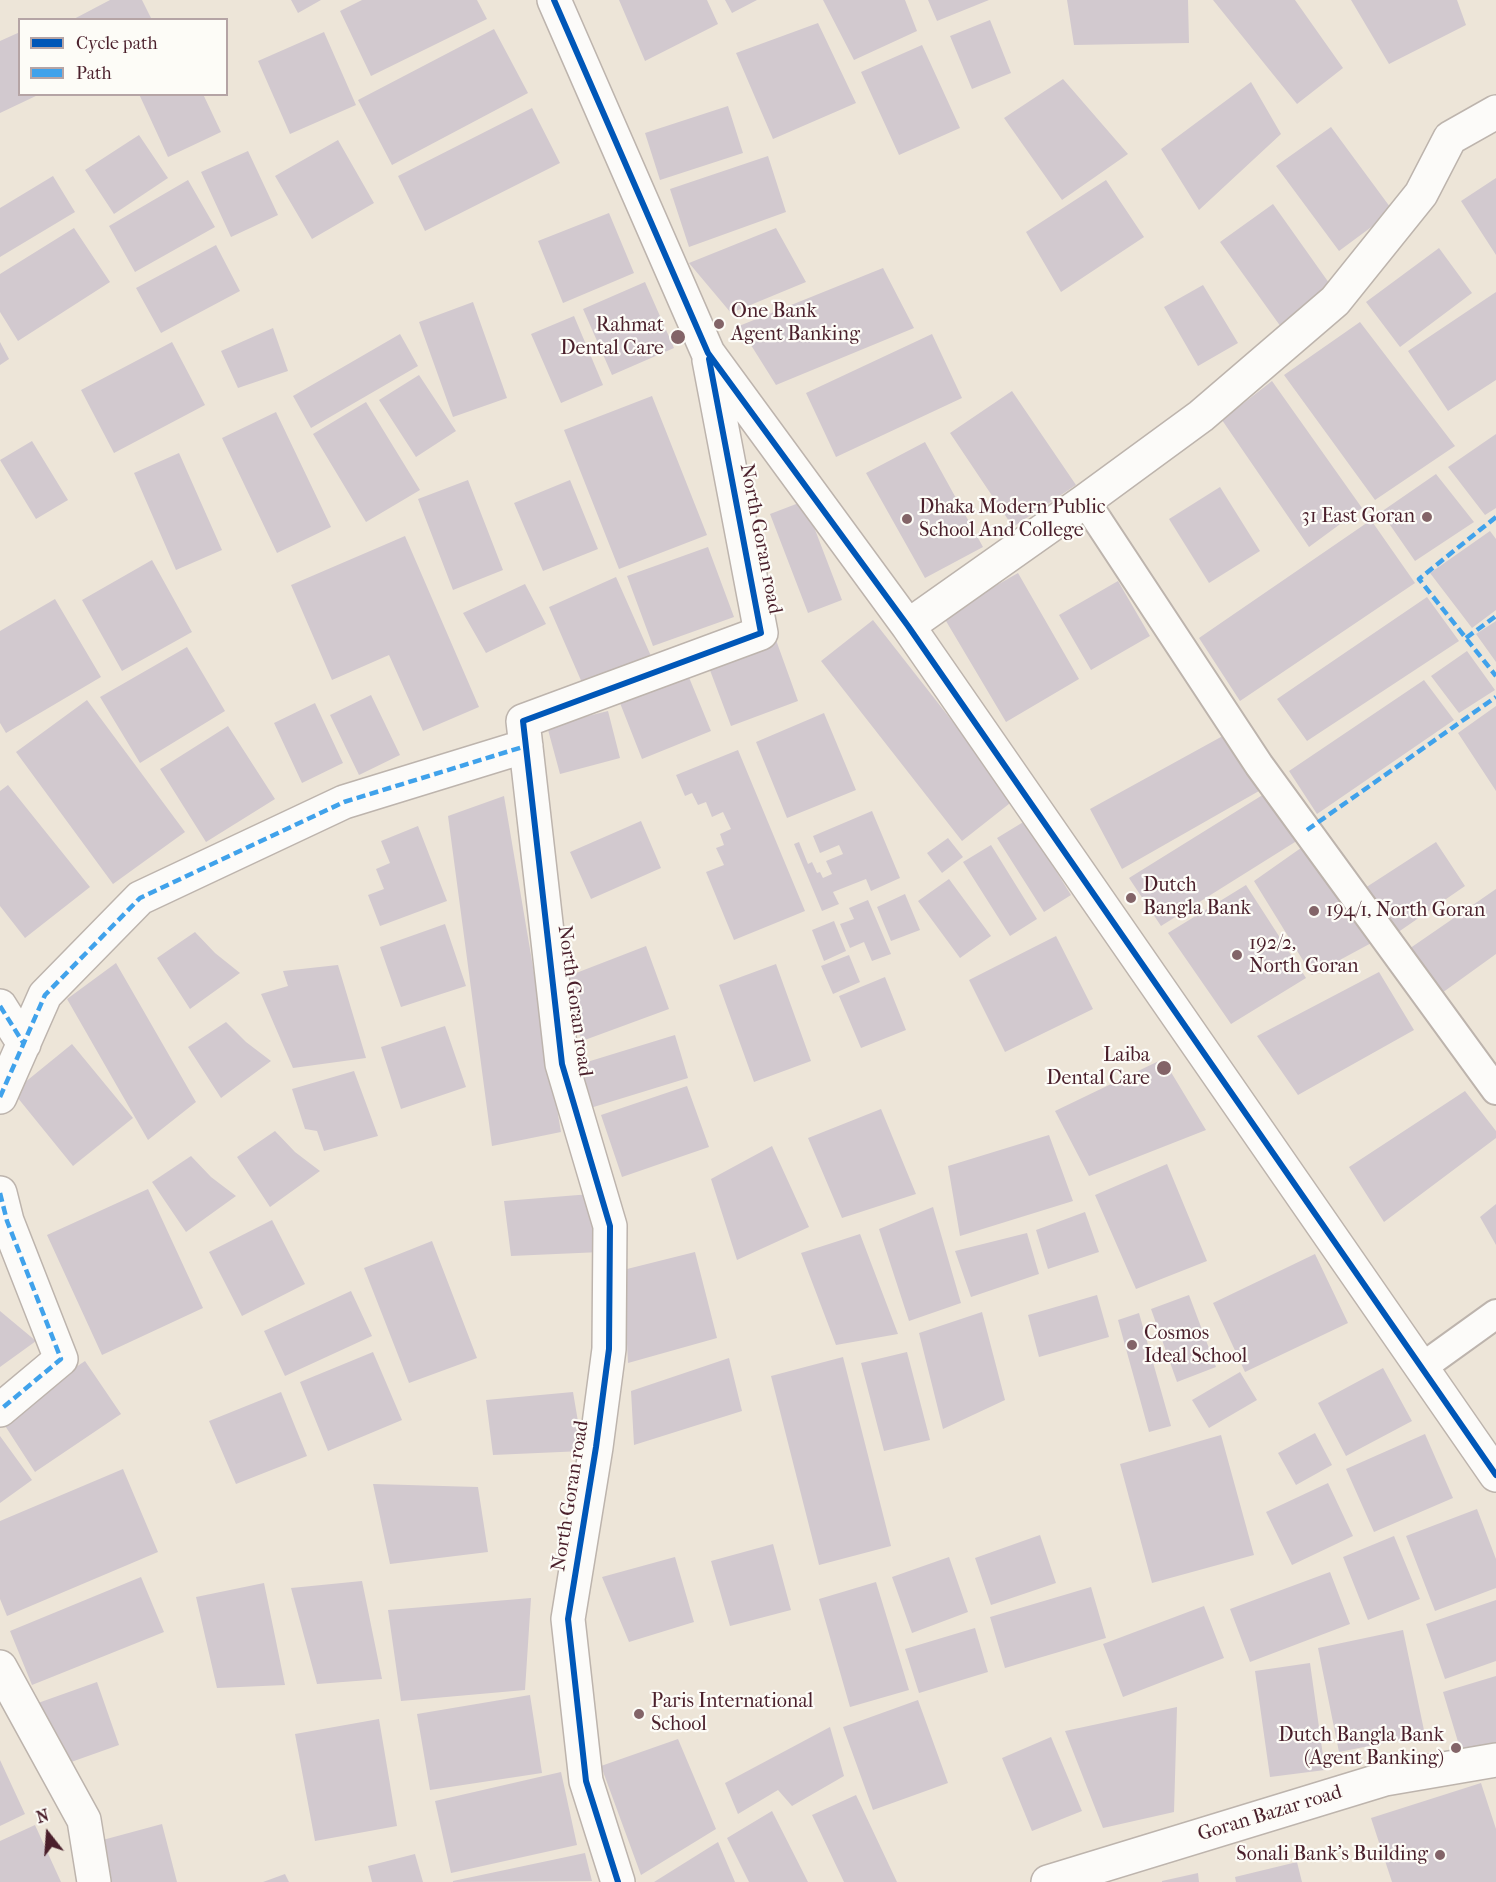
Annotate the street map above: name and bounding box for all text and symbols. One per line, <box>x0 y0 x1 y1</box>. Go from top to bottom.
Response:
legend <box>18 18 228 96</box>
text: Cycle path <box>76 33 157 54</box>
text: Path <box>76 63 112 84</box>
place label: One Bank Agent Banking <box>731 300 860 347</box>
place label: Rahmat Dental Care <box>560 314 664 361</box>
marker: One Bank Agent Banking <box>712 317 726 331</box>
marker: Rahmat Dental Care <box>669 328 687 346</box>
street label: North Goran road <box>734 462 786 616</box>
place label: Dhaka Modern Public School And College <box>919 496 1106 543</box>
place label: 31 East Goran <box>1302 505 1415 529</box>
marker: 31 East Goran <box>1420 510 1434 524</box>
marker: Dhaka Modern Public School And College <box>900 512 914 526</box>
place label: Dutch Bangla Bank <box>1143 874 1251 921</box>
marker: Dutch Bangla Bank <box>1124 891 1138 905</box>
place label: 194/1, North Goran <box>1326 899 1485 923</box>
marker: 194/1, North Goran <box>1307 904 1321 918</box>
street label: North Goran road <box>552 924 596 1078</box>
place label: 192/2, North Goran <box>1249 932 1359 979</box>
marker: 192/2, North Goran <box>1230 948 1244 962</box>
place label: Laiba Dental Care <box>1046 1044 1150 1091</box>
marker: Laiba Dental Care <box>1155 1059 1173 1077</box>
place label: Cosmos Ideal School <box>1144 1322 1247 1369</box>
marker: Cosmos Ideal School <box>1125 1338 1139 1352</box>
street label: North Goran road <box>547 1419 595 1573</box>
place label: Paris International School <box>651 1690 813 1737</box>
marker: Paris International School <box>632 1707 646 1721</box>
place label: Dutch Bangla Bank (Agent Banking) <box>1278 1724 1444 1771</box>
marker: Dutch Bangla Bank (Agent Banking) <box>1449 1741 1463 1755</box>
street label: Goran Bazar road <box>1195 1781 1345 1847</box>
north arrow <box>18 1804 78 1864</box>
text: N <box>34 1805 51 1827</box>
place label: Sonali Bank's Building <box>1236 1843 1428 1867</box>
marker: Sonali Bank's Building <box>1433 1848 1447 1862</box>

